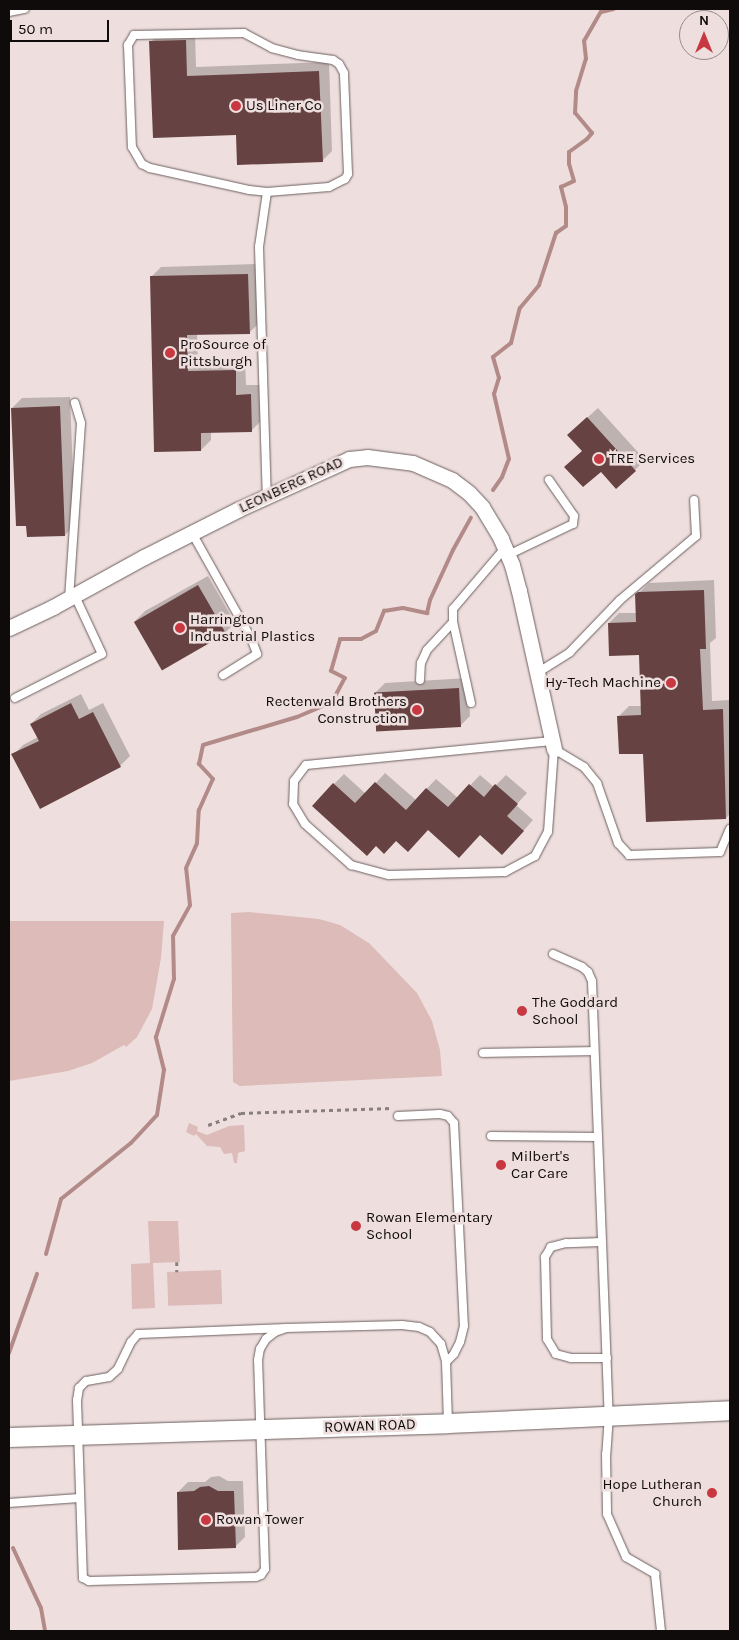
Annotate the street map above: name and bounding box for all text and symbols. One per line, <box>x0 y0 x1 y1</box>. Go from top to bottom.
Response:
scale bar <box>12 10 111 42</box>
north arrow <box>679 10 729 60</box>
text: N <box>699 12 709 29</box>
text: 50 m <box>18 20 53 38</box>
place label: Us Liner Co <box>246 97 322 115</box>
marker: Us Liner Co <box>230 100 242 112</box>
place label: ProSource of Pittsburgh <box>180 335 266 370</box>
marker: ProSource of Pittsburgh <box>164 347 176 359</box>
place label: TRE Services <box>609 450 695 468</box>
street label: LEONBERG ROAD <box>236 453 346 517</box>
marker: TRE Services <box>593 453 605 465</box>
place label: Harrington Industrial Plastics <box>190 610 315 645</box>
marker: Harrington Industrial Plastics <box>174 622 186 634</box>
place label: Hy-Tech Machine <box>545 674 661 692</box>
marker: Hy-Tech Machine <box>665 677 677 689</box>
place label: Rectenwald Brothers Construction <box>266 692 407 727</box>
marker: Rectenwald Brothers Construction <box>411 704 423 716</box>
place label: The Goddard School <box>532 993 618 1028</box>
marker: The Goddard School <box>516 1005 528 1017</box>
place label: Milbert's Car Care <box>511 1147 570 1182</box>
marker: Milbert's Car Care <box>495 1159 507 1171</box>
place label: Rowan Elementary School <box>366 1208 493 1243</box>
marker: Rowan Elementary School <box>350 1220 362 1232</box>
street label: ROWAN ROAD <box>324 1415 416 1437</box>
place label: Hope Lutheran Church <box>603 1475 702 1510</box>
marker: Hope Lutheran Church <box>706 1487 718 1499</box>
place label: Rowan Tower <box>216 1511 304 1529</box>
marker: Rowan Tower <box>200 1514 212 1526</box>

